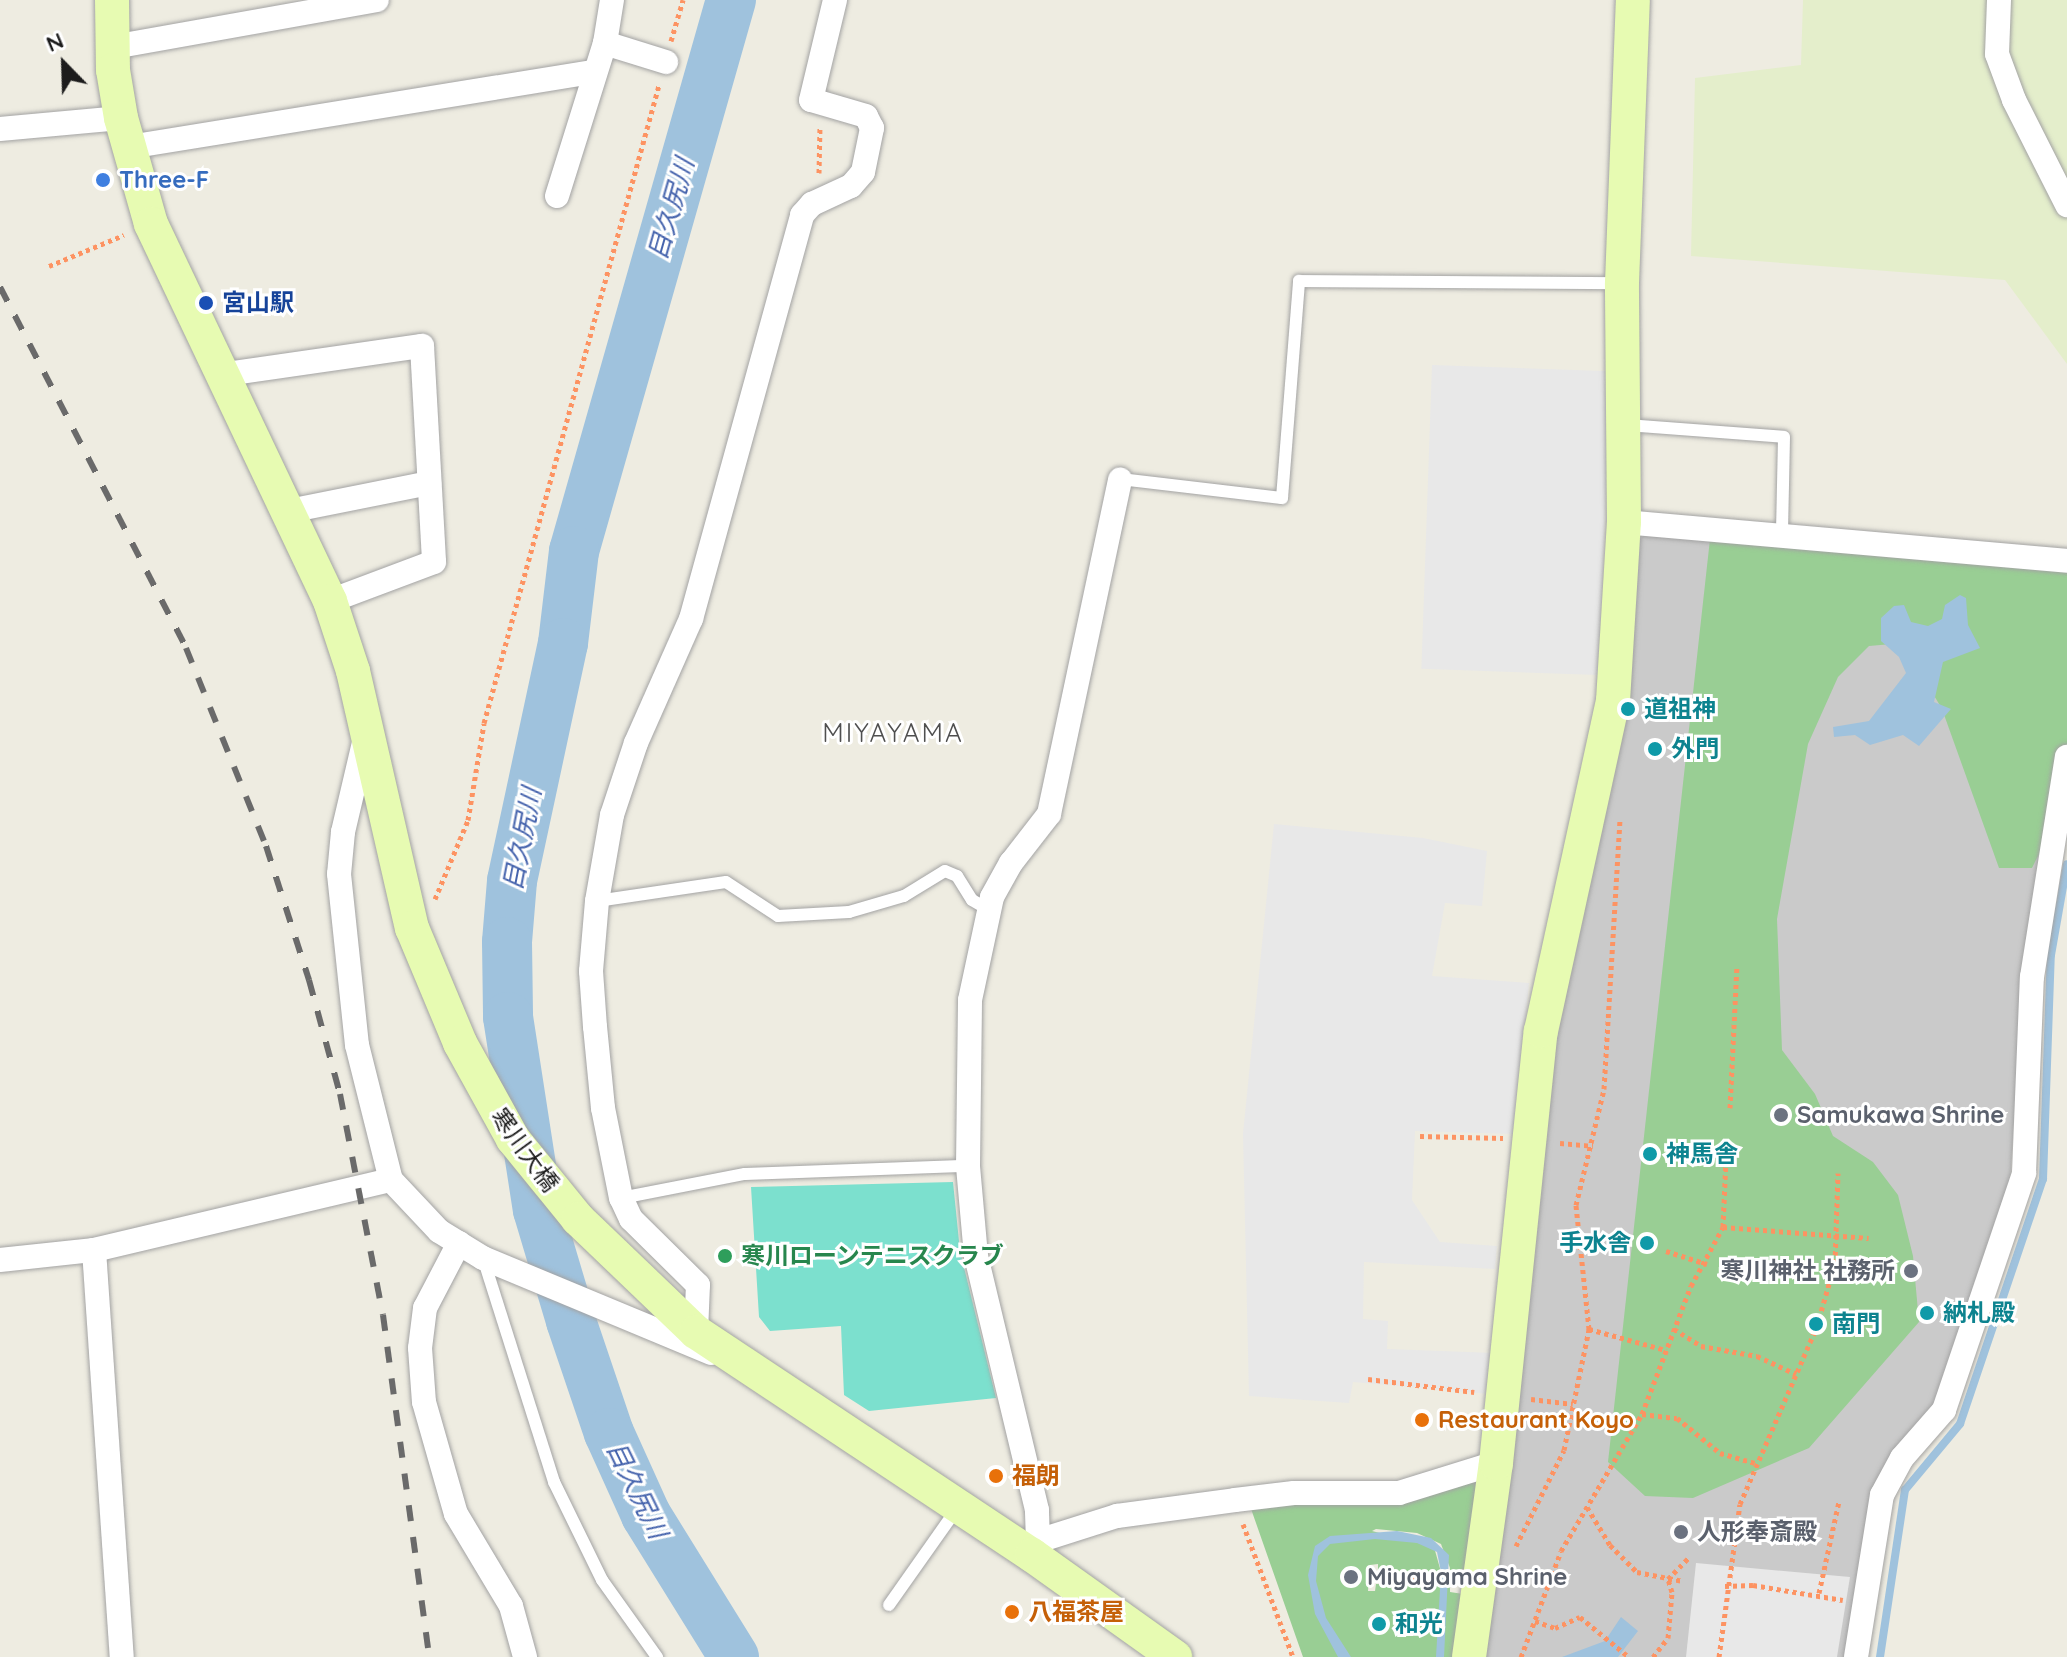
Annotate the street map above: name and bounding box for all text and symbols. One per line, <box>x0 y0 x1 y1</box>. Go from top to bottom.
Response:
north arrow <box>24 24 104 104</box>
text: N <box>42 26 68 58</box>
water label: 目久尻川 <box>642 155 700 263</box>
place label: Three-F <box>119 166 209 194</box>
marker: Three-F <box>94 171 112 189</box>
place label: 宮山駅 <box>222 289 294 317</box>
marker: 宮山駅 <box>197 294 215 312</box>
place label: 道祖神 <box>1644 695 1716 723</box>
marker: 道祖神 <box>1619 700 1637 718</box>
district label: MIYAYAMA <box>822 717 964 749</box>
place label: 外門 <box>1671 735 1719 763</box>
marker: 外門 <box>1646 740 1664 758</box>
water label: 目久尻川 <box>497 785 547 893</box>
place label: Samukawa Shrine <box>1797 1101 2004 1129</box>
street label: 寒川大橋 <box>485 1103 565 1197</box>
marker: Samukawa Shrine <box>1772 1106 1790 1124</box>
place label: 神馬舎 <box>1666 1140 1738 1168</box>
marker: 神馬舎 <box>1641 1145 1659 1163</box>
place label: 手水舎 <box>1559 1229 1631 1257</box>
marker: 手水舎 <box>1638 1234 1656 1252</box>
place label: 寒川ローンテニスクラブ <box>741 1242 1005 1270</box>
marker: 寒川ローンテニスクラブ <box>716 1247 734 1265</box>
place label: 寒川神社 社務所 <box>1720 1257 1895 1285</box>
marker: 寒川神社 社務所 <box>1902 1262 1920 1280</box>
place label: 納札殿 <box>1943 1299 2015 1327</box>
marker: 納札殿 <box>1918 1304 1936 1322</box>
place label: 南門 <box>1832 1310 1880 1338</box>
marker: 南門 <box>1807 1315 1825 1333</box>
place label: Restaurant Koyo <box>1438 1406 1634 1434</box>
marker: Restaurant Koyo <box>1413 1411 1431 1429</box>
water label: 目久尻川 <box>600 1436 674 1544</box>
place label: 福朗 <box>1012 1462 1060 1490</box>
marker: 福朗 <box>987 1467 1005 1485</box>
place label: 人形奉斎殿 <box>1697 1518 1817 1546</box>
marker: 人形奉斎殿 <box>1672 1523 1690 1541</box>
place label: Miyayama Shrine <box>1367 1563 1567 1591</box>
marker: Miyayama Shrine <box>1342 1568 1360 1586</box>
place label: 八福茶屋 <box>1028 1598 1124 1626</box>
marker: 八福茶屋 <box>1003 1603 1021 1621</box>
place label: 和光 <box>1395 1610 1443 1638</box>
marker: 和光 <box>1370 1615 1388 1633</box>

